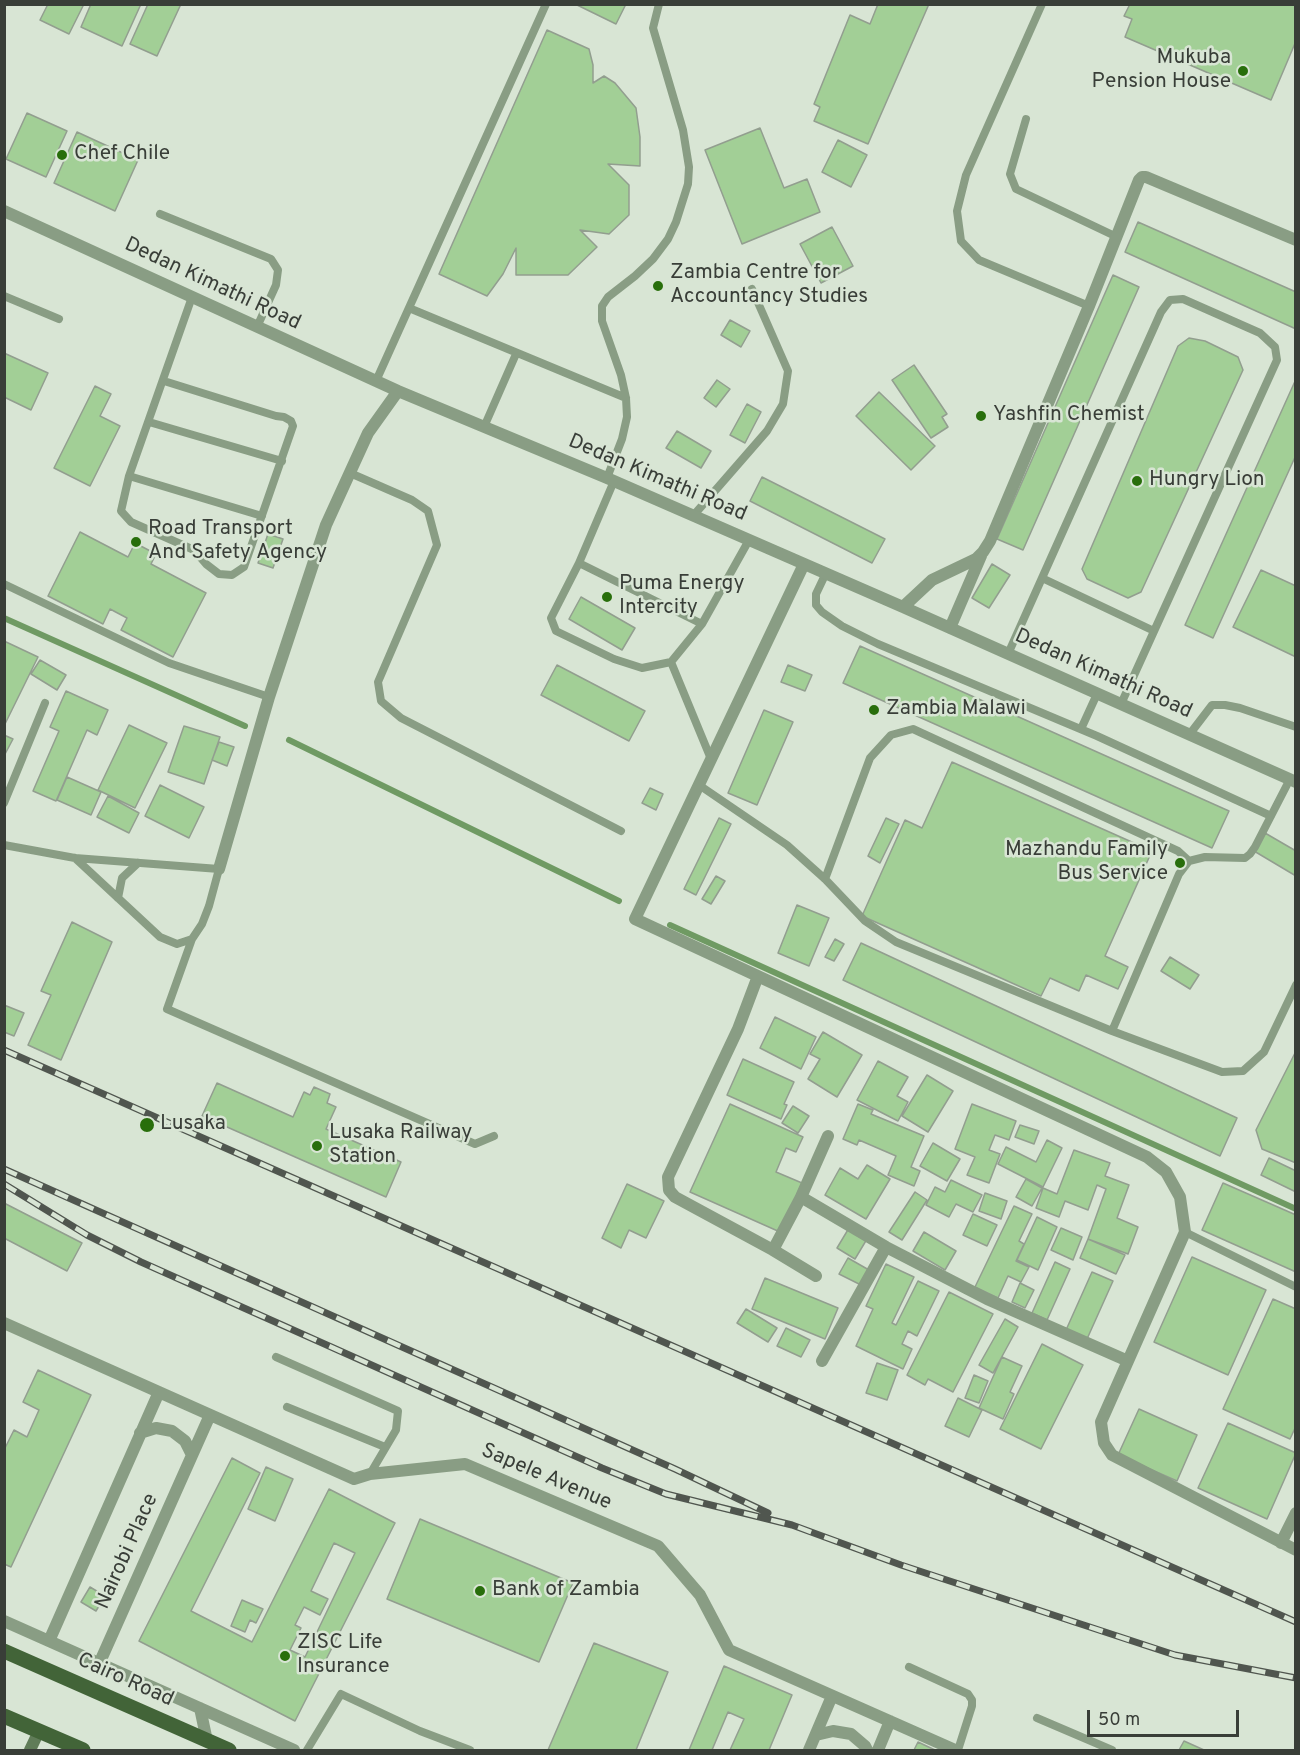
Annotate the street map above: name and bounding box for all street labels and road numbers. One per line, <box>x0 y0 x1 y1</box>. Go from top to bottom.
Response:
street label: Dedan Kimathi Road <box>120 233 304 337</box>
street label: Dedan Kimathi Road <box>564 430 750 528</box>
street label: Dedan Kimathi Road <box>1010 625 1196 725</box>
street label: Sapele Avenue <box>477 1439 615 1517</box>
street label: Nairobi Place <box>91 1490 165 1614</box>
street label: Cairo Road <box>73 1649 177 1713</box>

